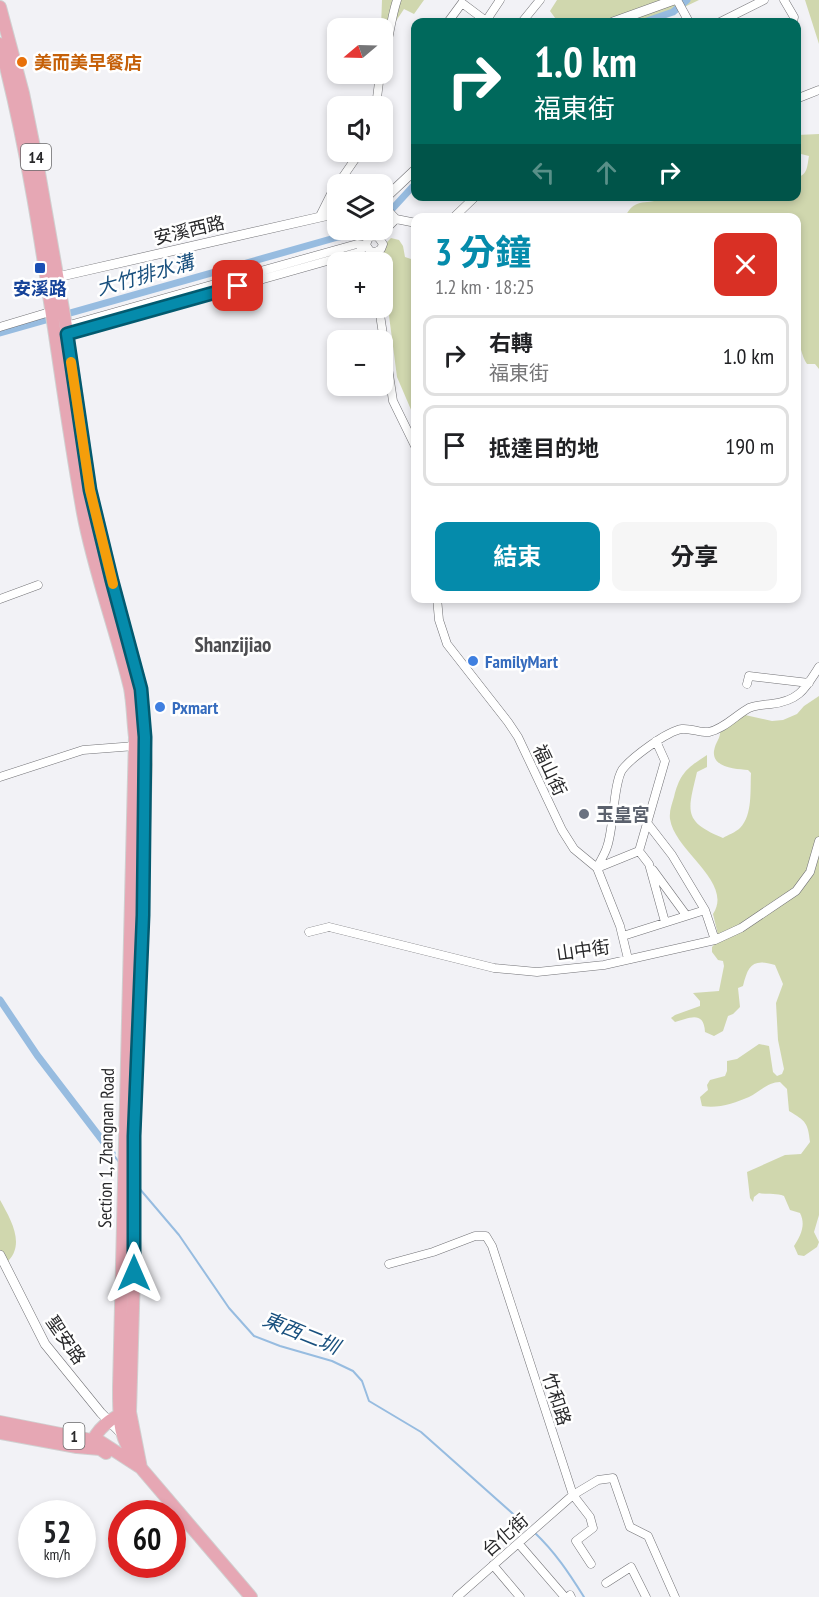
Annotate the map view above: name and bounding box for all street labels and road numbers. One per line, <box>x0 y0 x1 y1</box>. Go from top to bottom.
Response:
road number: 14 <box>21 144 51 170</box>
street label: 安溪西路 <box>151 211 227 249</box>
street label: 福山街 <box>528 741 572 799</box>
street label: 山中街 <box>555 935 611 965</box>
street label: Section 1, Zhangnan Road <box>93 1068 119 1228</box>
street label: 聖安路 <box>41 1311 91 1369</box>
street label: 竹和路 <box>538 1370 576 1428</box>
road number: 1 <box>64 1423 84 1449</box>
street label: 台化街 <box>477 1509 533 1561</box>

